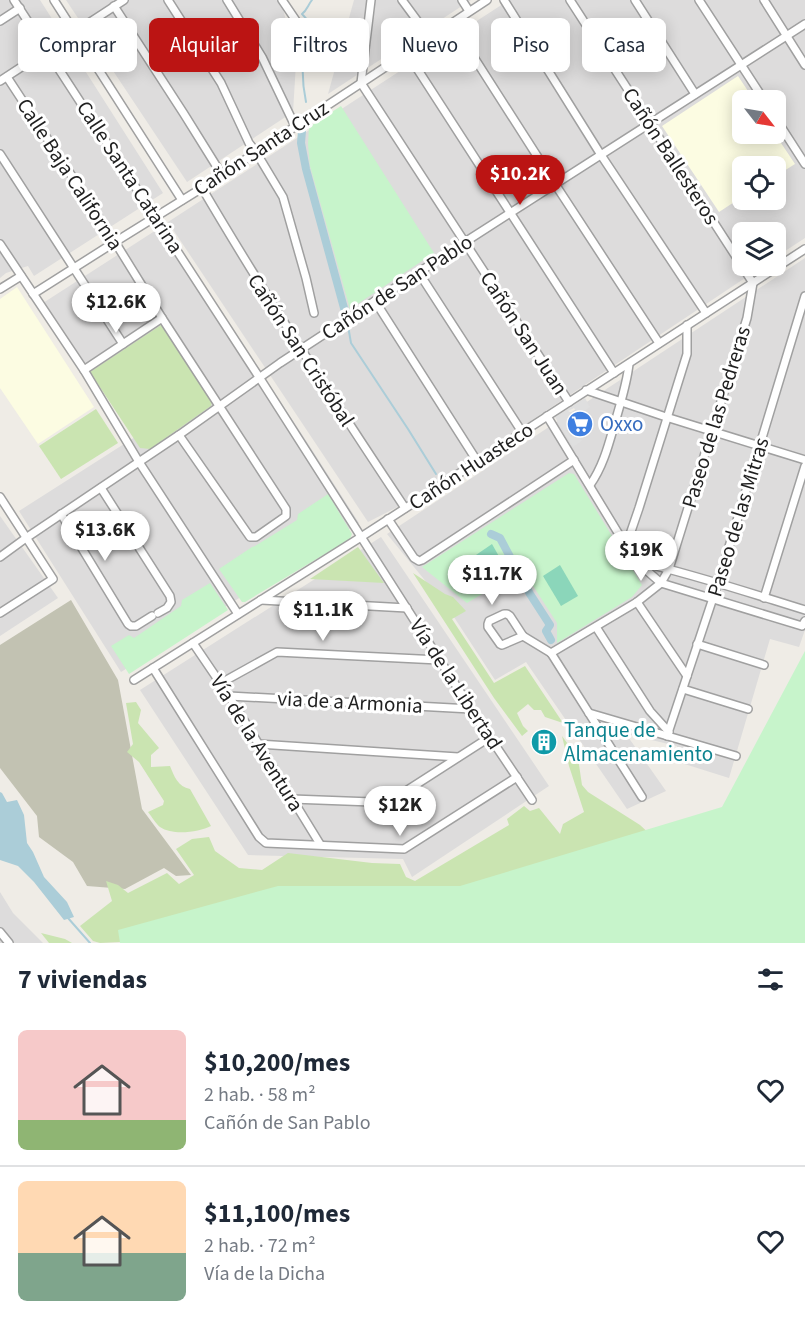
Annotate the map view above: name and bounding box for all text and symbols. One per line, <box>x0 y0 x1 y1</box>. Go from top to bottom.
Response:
chip: Comprar <box>18 18 137 72</box>
chip: Alquilar <box>149 18 259 72</box>
chip: Filtros <box>271 18 369 72</box>
chip: Nuevo <box>381 18 479 72</box>
chip: Piso <box>491 18 570 72</box>
chip: Casa <box>582 18 666 72</box>
street label: Cañón Ballesteros <box>615 82 727 231</box>
north arrow <box>732 90 786 144</box>
map controls <box>732 90 786 276</box>
street label: Calle Baja California <box>10 92 130 256</box>
street label: Cañón Santa Cruz <box>188 93 334 203</box>
street label: Calle Santa Catarina <box>69 95 191 259</box>
pin: $10.2K <box>471 155 569 206</box>
button: locate <box>732 156 786 210</box>
text: $10.2K <box>490 160 550 188</box>
button: layers <box>732 222 786 276</box>
street label: Cañón de San Pablo <box>316 227 478 347</box>
street label: Cañón San Juan <box>473 265 575 401</box>
street label: Cañón San Cristóbal <box>240 268 362 432</box>
pin: $12.6K <box>67 283 165 334</box>
text: $12.6K <box>86 288 146 316</box>
street label: Paseo de las Pedreras <box>674 322 758 512</box>
supermarket icon: Oxxo <box>565 409 595 439</box>
place label: Oxxo <box>600 409 643 439</box>
street label: Cañón Huasteco <box>403 414 539 518</box>
street label: Paseo de las Mitras <box>699 433 777 600</box>
pin: $13.6K <box>56 511 154 562</box>
text: $13.6K <box>75 516 135 544</box>
pin: $19K <box>605 531 677 582</box>
text: $19K <box>619 536 663 564</box>
pin: $11.7K <box>443 555 541 606</box>
text: $11.7K <box>462 560 522 588</box>
pin: $11.1K <box>274 591 372 642</box>
text: $11.1K <box>293 596 353 624</box>
street label: Vía de la Libertad <box>402 612 510 756</box>
street label: Vía de la Aventura <box>203 669 311 817</box>
street label: via de a Armonia <box>277 683 423 721</box>
place label: Tanque de Almacenamiento <box>564 715 713 769</box>
building icon: Tanque de Almacenamiento <box>529 727 559 757</box>
pin: $12K <box>364 786 436 837</box>
text: $12K <box>378 791 422 819</box>
text: 7 viviendas <box>18 961 147 998</box>
icon: filters <box>754 963 787 996</box>
text: $10,200/mes <box>204 1044 350 1081</box>
icon: home <box>66 1054 138 1126</box>
icon: heart <box>754 1074 787 1107</box>
text: 2 hab. · 58 m² <box>204 1081 316 1109</box>
text: Cañón de San Pablo <box>204 1109 371 1137</box>
text: $11,100/mes <box>204 1195 350 1232</box>
icon: home <box>66 1205 138 1277</box>
icon: heart <box>754 1225 787 1258</box>
text: 2 hab. · 72 m² <box>204 1232 316 1260</box>
text: Vía de la Dicha <box>204 1260 325 1288</box>

